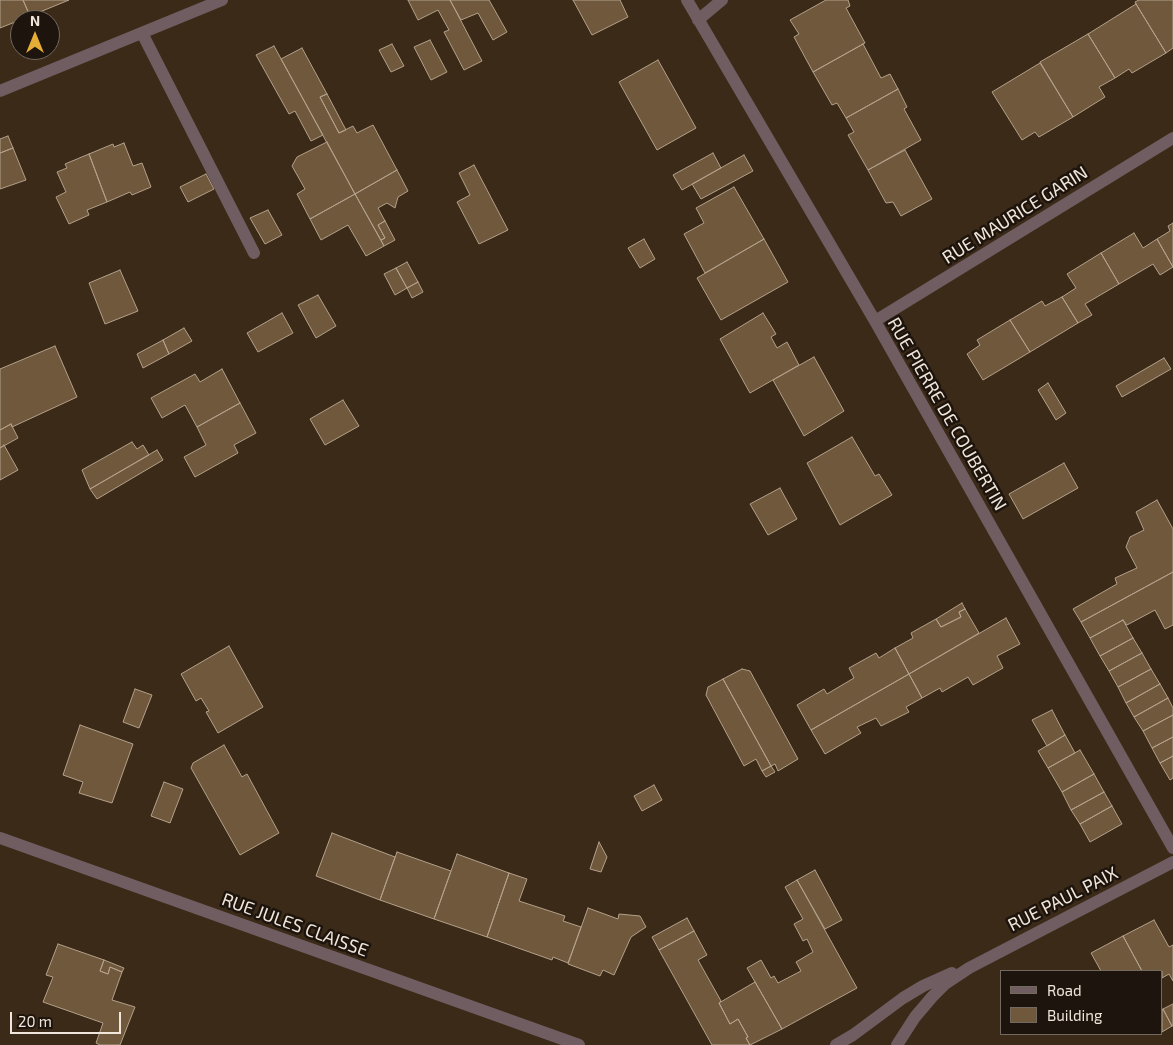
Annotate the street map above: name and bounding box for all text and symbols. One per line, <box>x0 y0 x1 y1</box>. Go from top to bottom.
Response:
north arrow <box>10 10 60 60</box>
text: N <box>30 12 40 29</box>
street label: RUE MAURICE GARIN <box>938 162 1092 268</box>
street label: RUE PIERRE DE COUBERTIN <box>883 314 1011 514</box>
street label: RUE PAUL PAIX <box>1004 862 1122 936</box>
street label: RUE JULES CLAISSE <box>219 888 371 962</box>
legend <box>1000 970 1163 1035</box>
text: Road <box>1047 981 1082 999</box>
scale bar <box>12 1002 124 1034</box>
text: Building <box>1047 1006 1102 1024</box>
text: 20 m <box>18 1012 52 1030</box>

